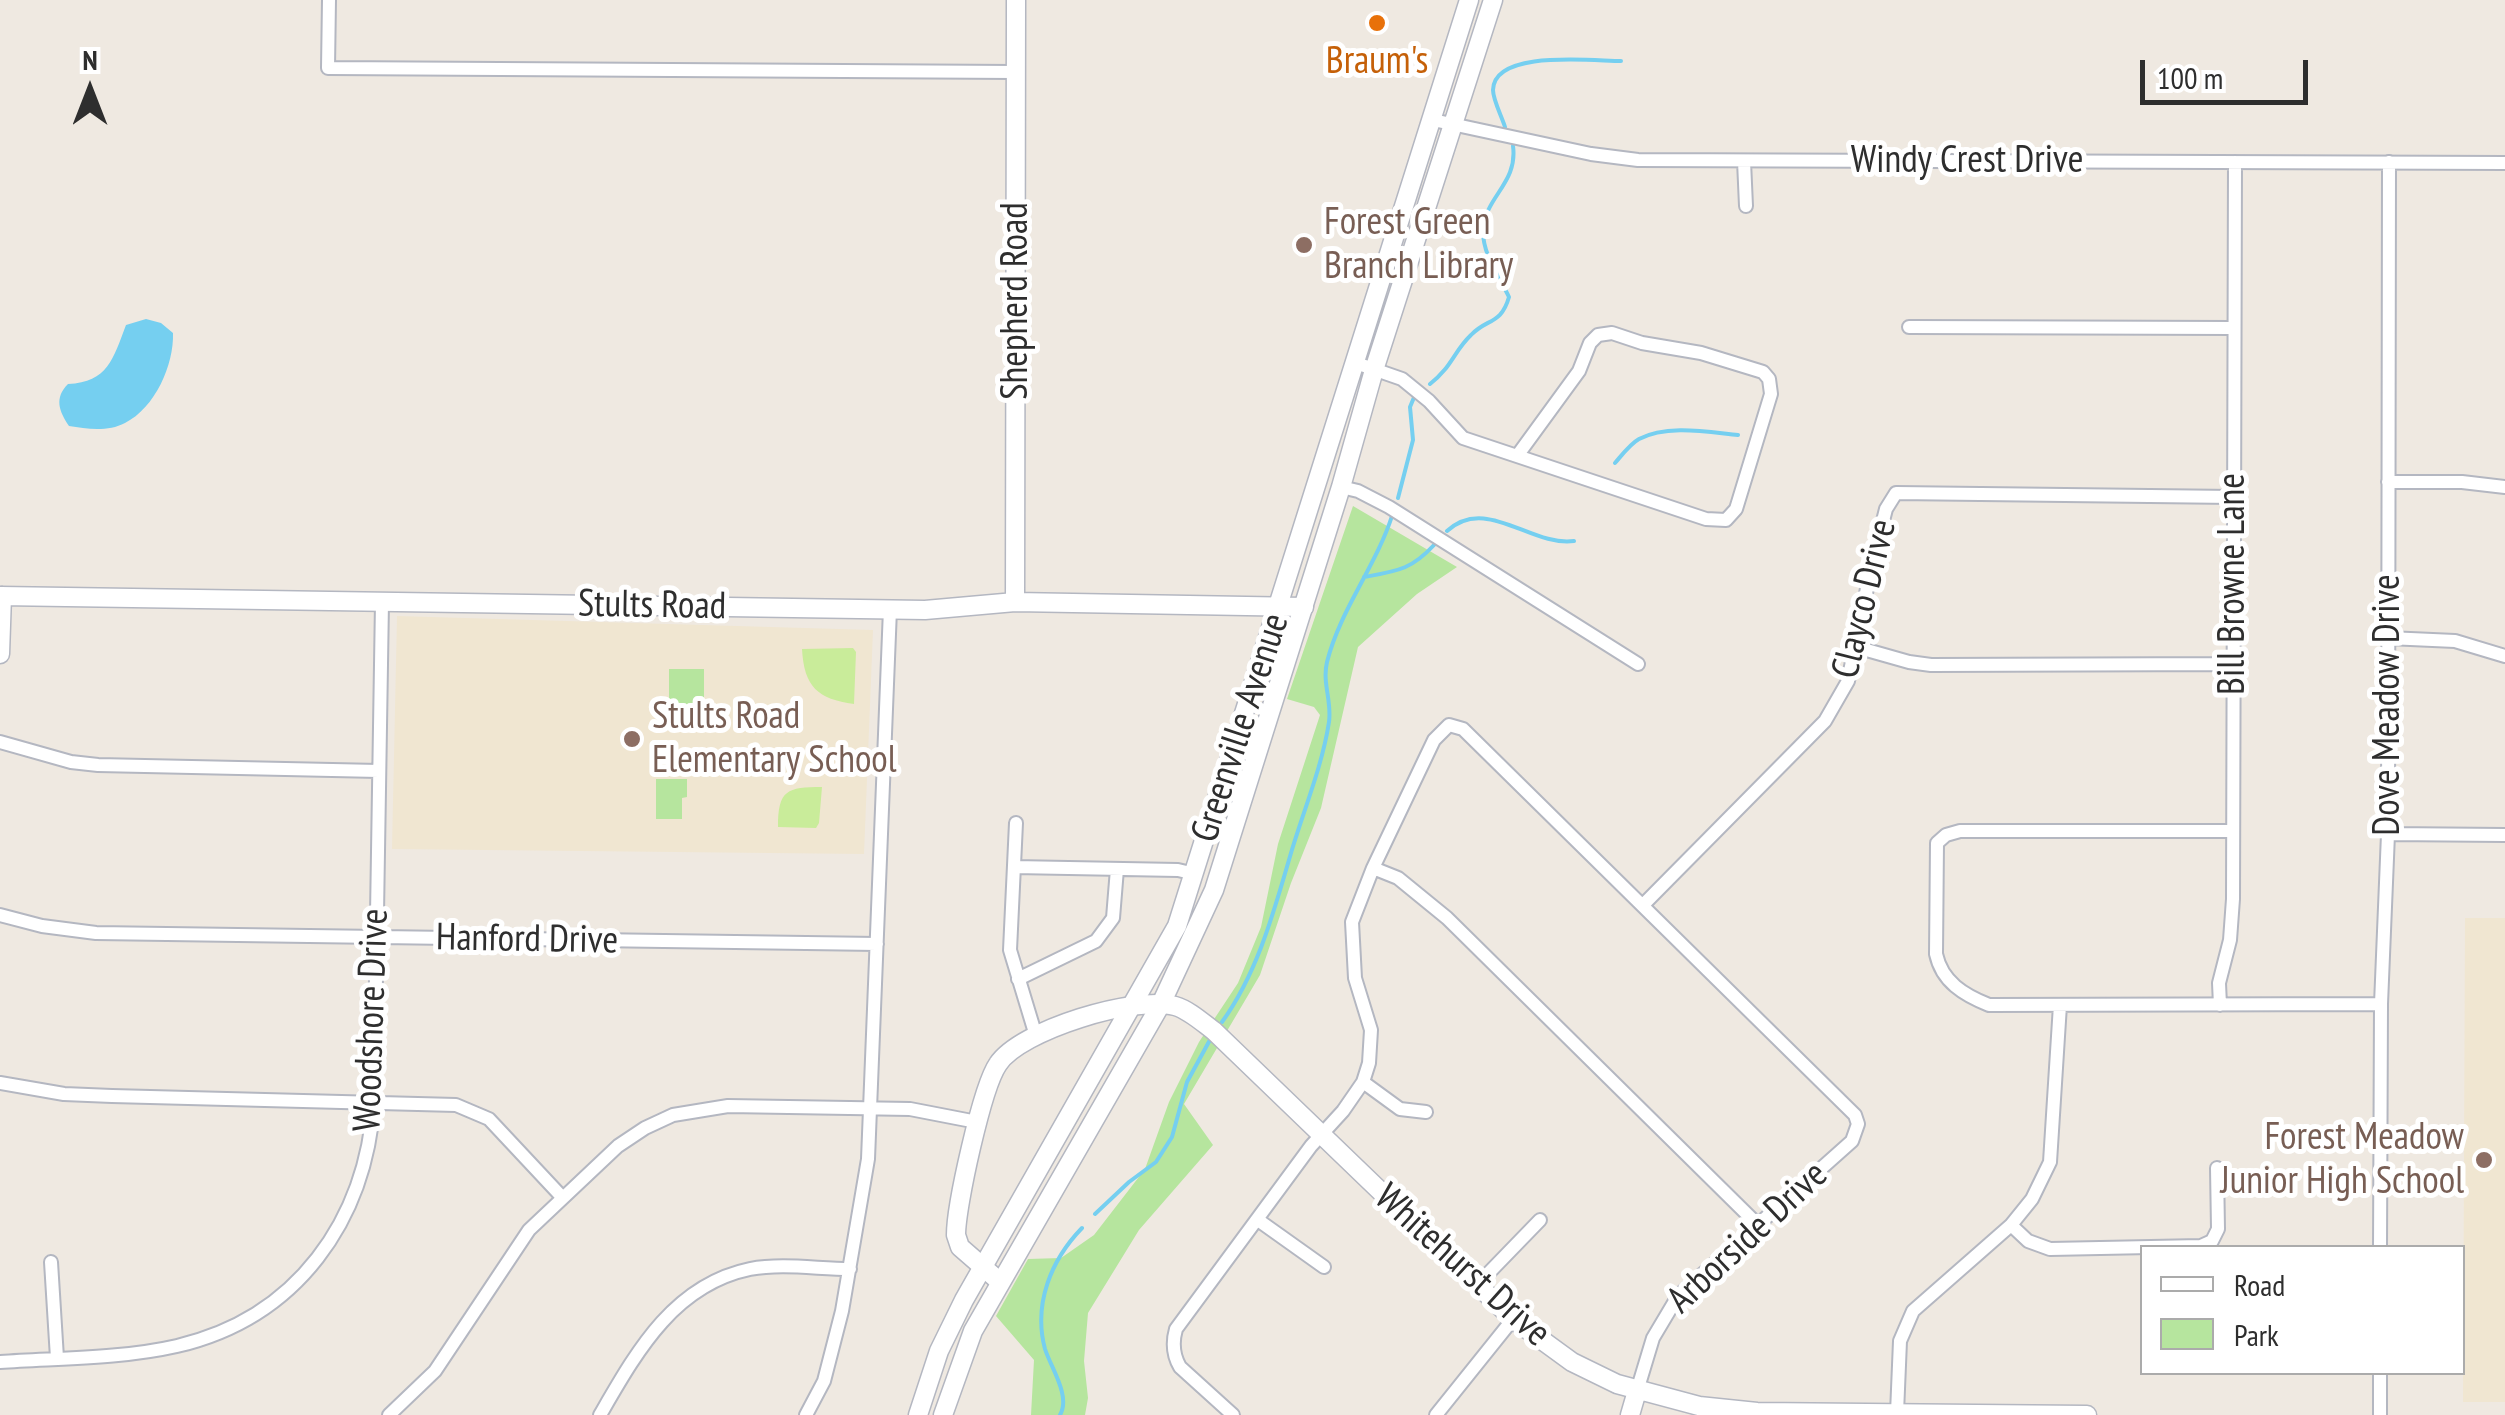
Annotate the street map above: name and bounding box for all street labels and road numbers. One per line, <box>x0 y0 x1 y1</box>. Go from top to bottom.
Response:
street label: Windy Crest Drive <box>1851 138 2083 184</box>
street label: Shepherd Road <box>993 202 1039 400</box>
street label: Bill Browne Lane <box>2210 473 2256 695</box>
street label: Clayco Drive <box>1823 515 1907 683</box>
street label: Dove Meadow Drive <box>2365 574 2411 836</box>
street label: Stults Road <box>577 582 727 630</box>
street label: Greenville Avenue <box>1183 608 1299 848</box>
street label: Woodshore Drive <box>345 908 399 1132</box>
street label: Hanford Drive <box>436 916 618 964</box>
street label: Arborside Drive <box>1659 1152 1837 1324</box>
street label: Whitehurst Drive <box>1365 1175 1559 1357</box>

